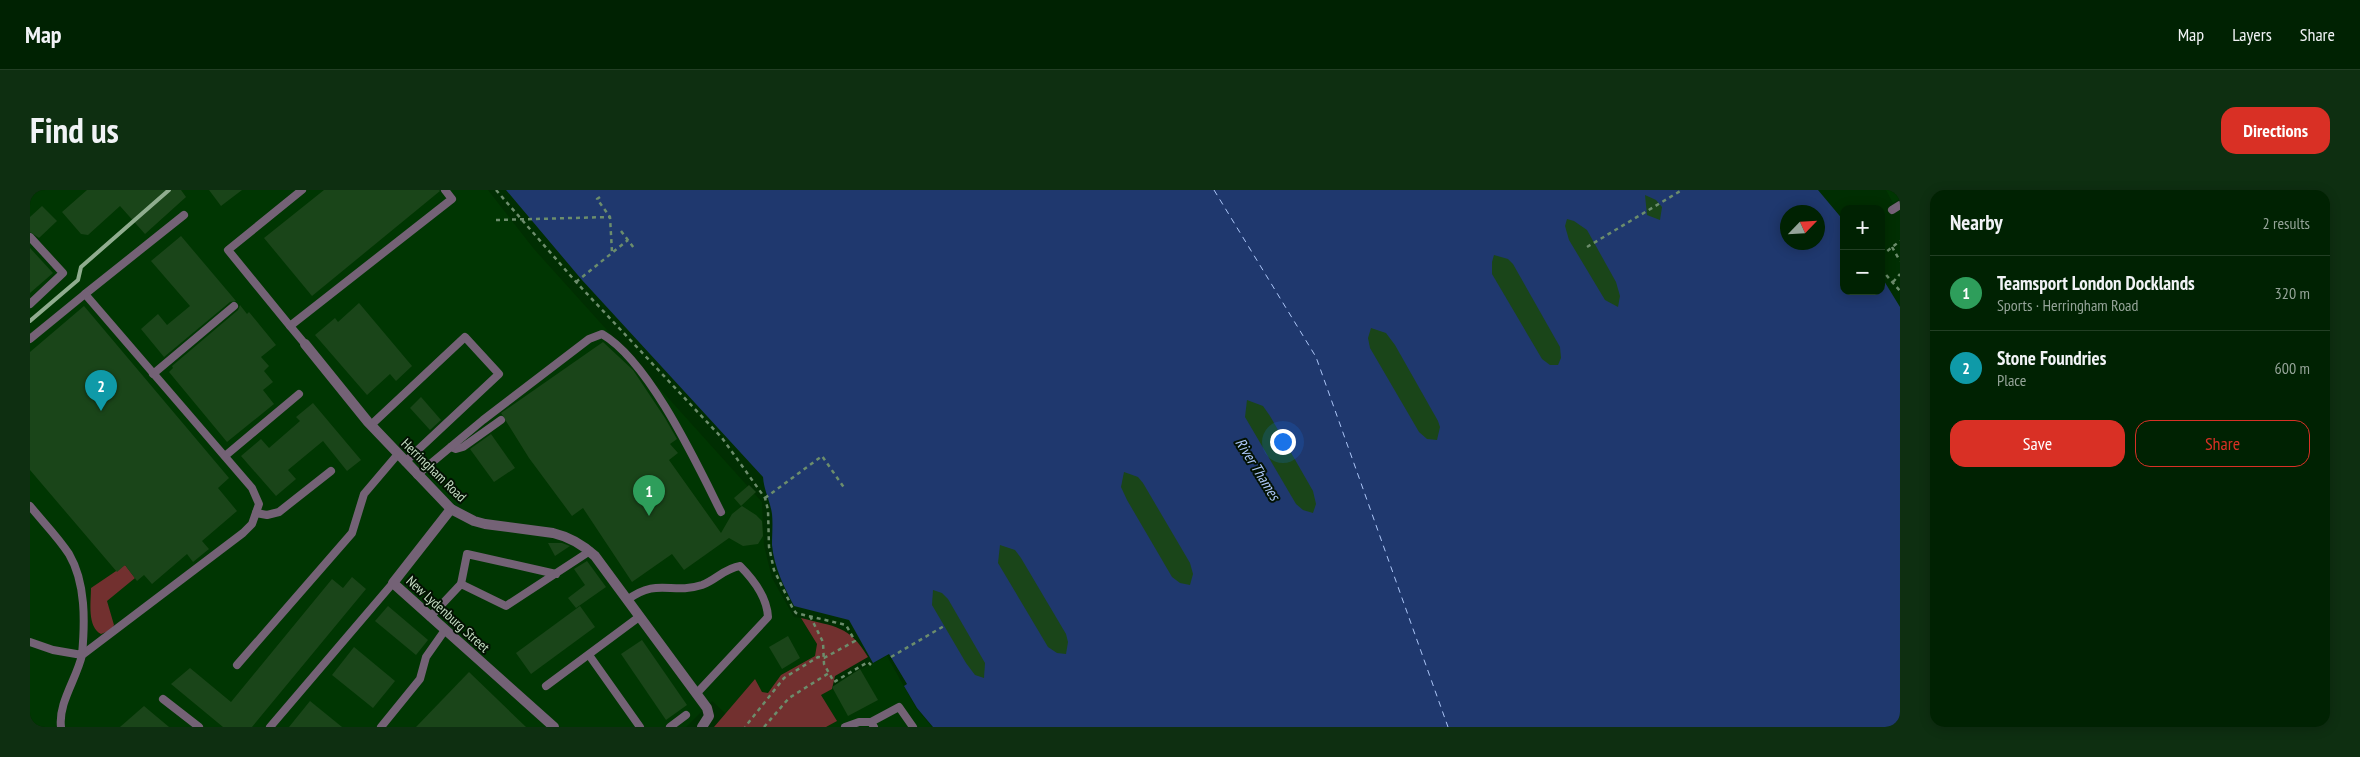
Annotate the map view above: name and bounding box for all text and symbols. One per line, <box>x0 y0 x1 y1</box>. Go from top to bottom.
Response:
text: Map <box>25 19 62 50</box>
text: Map <box>2178 23 2204 46</box>
text: Layers <box>2232 23 2272 46</box>
text: Share <box>2300 23 2335 46</box>
text: Find us <box>30 107 119 153</box>
button: Directions <box>2221 107 2330 154</box>
north arrow <box>1780 205 1825 250</box>
map controls <box>1840 205 1885 295</box>
button: + <box>1840 205 1885 250</box>
text: Nearby <box>1950 209 2003 236</box>
text: 2 results <box>2263 213 2310 233</box>
button: − <box>1840 250 1885 295</box>
text: Teamsport London Docklands <box>1997 271 2195 295</box>
text: 1 <box>1962 283 1970 303</box>
text: 320 m <box>2275 283 2310 303</box>
text: Sports · Herringham Road <box>1997 295 2138 315</box>
text: Stone Foundries <box>1997 346 2106 370</box>
text: 2 <box>1962 358 1970 378</box>
text: 600 m <box>2275 358 2310 378</box>
pin: 2 <box>85 370 117 411</box>
text: Place <box>1997 370 2026 390</box>
button: Save <box>1950 420 2125 467</box>
button: Share <box>2135 420 2310 467</box>
your location <box>1270 429 1296 455</box>
street label: Herringham Road <box>398 434 470 506</box>
water label: River Thames <box>1231 434 1286 505</box>
pin: 1 <box>633 475 665 516</box>
street label: New Lydenburg Street <box>403 572 494 656</box>

